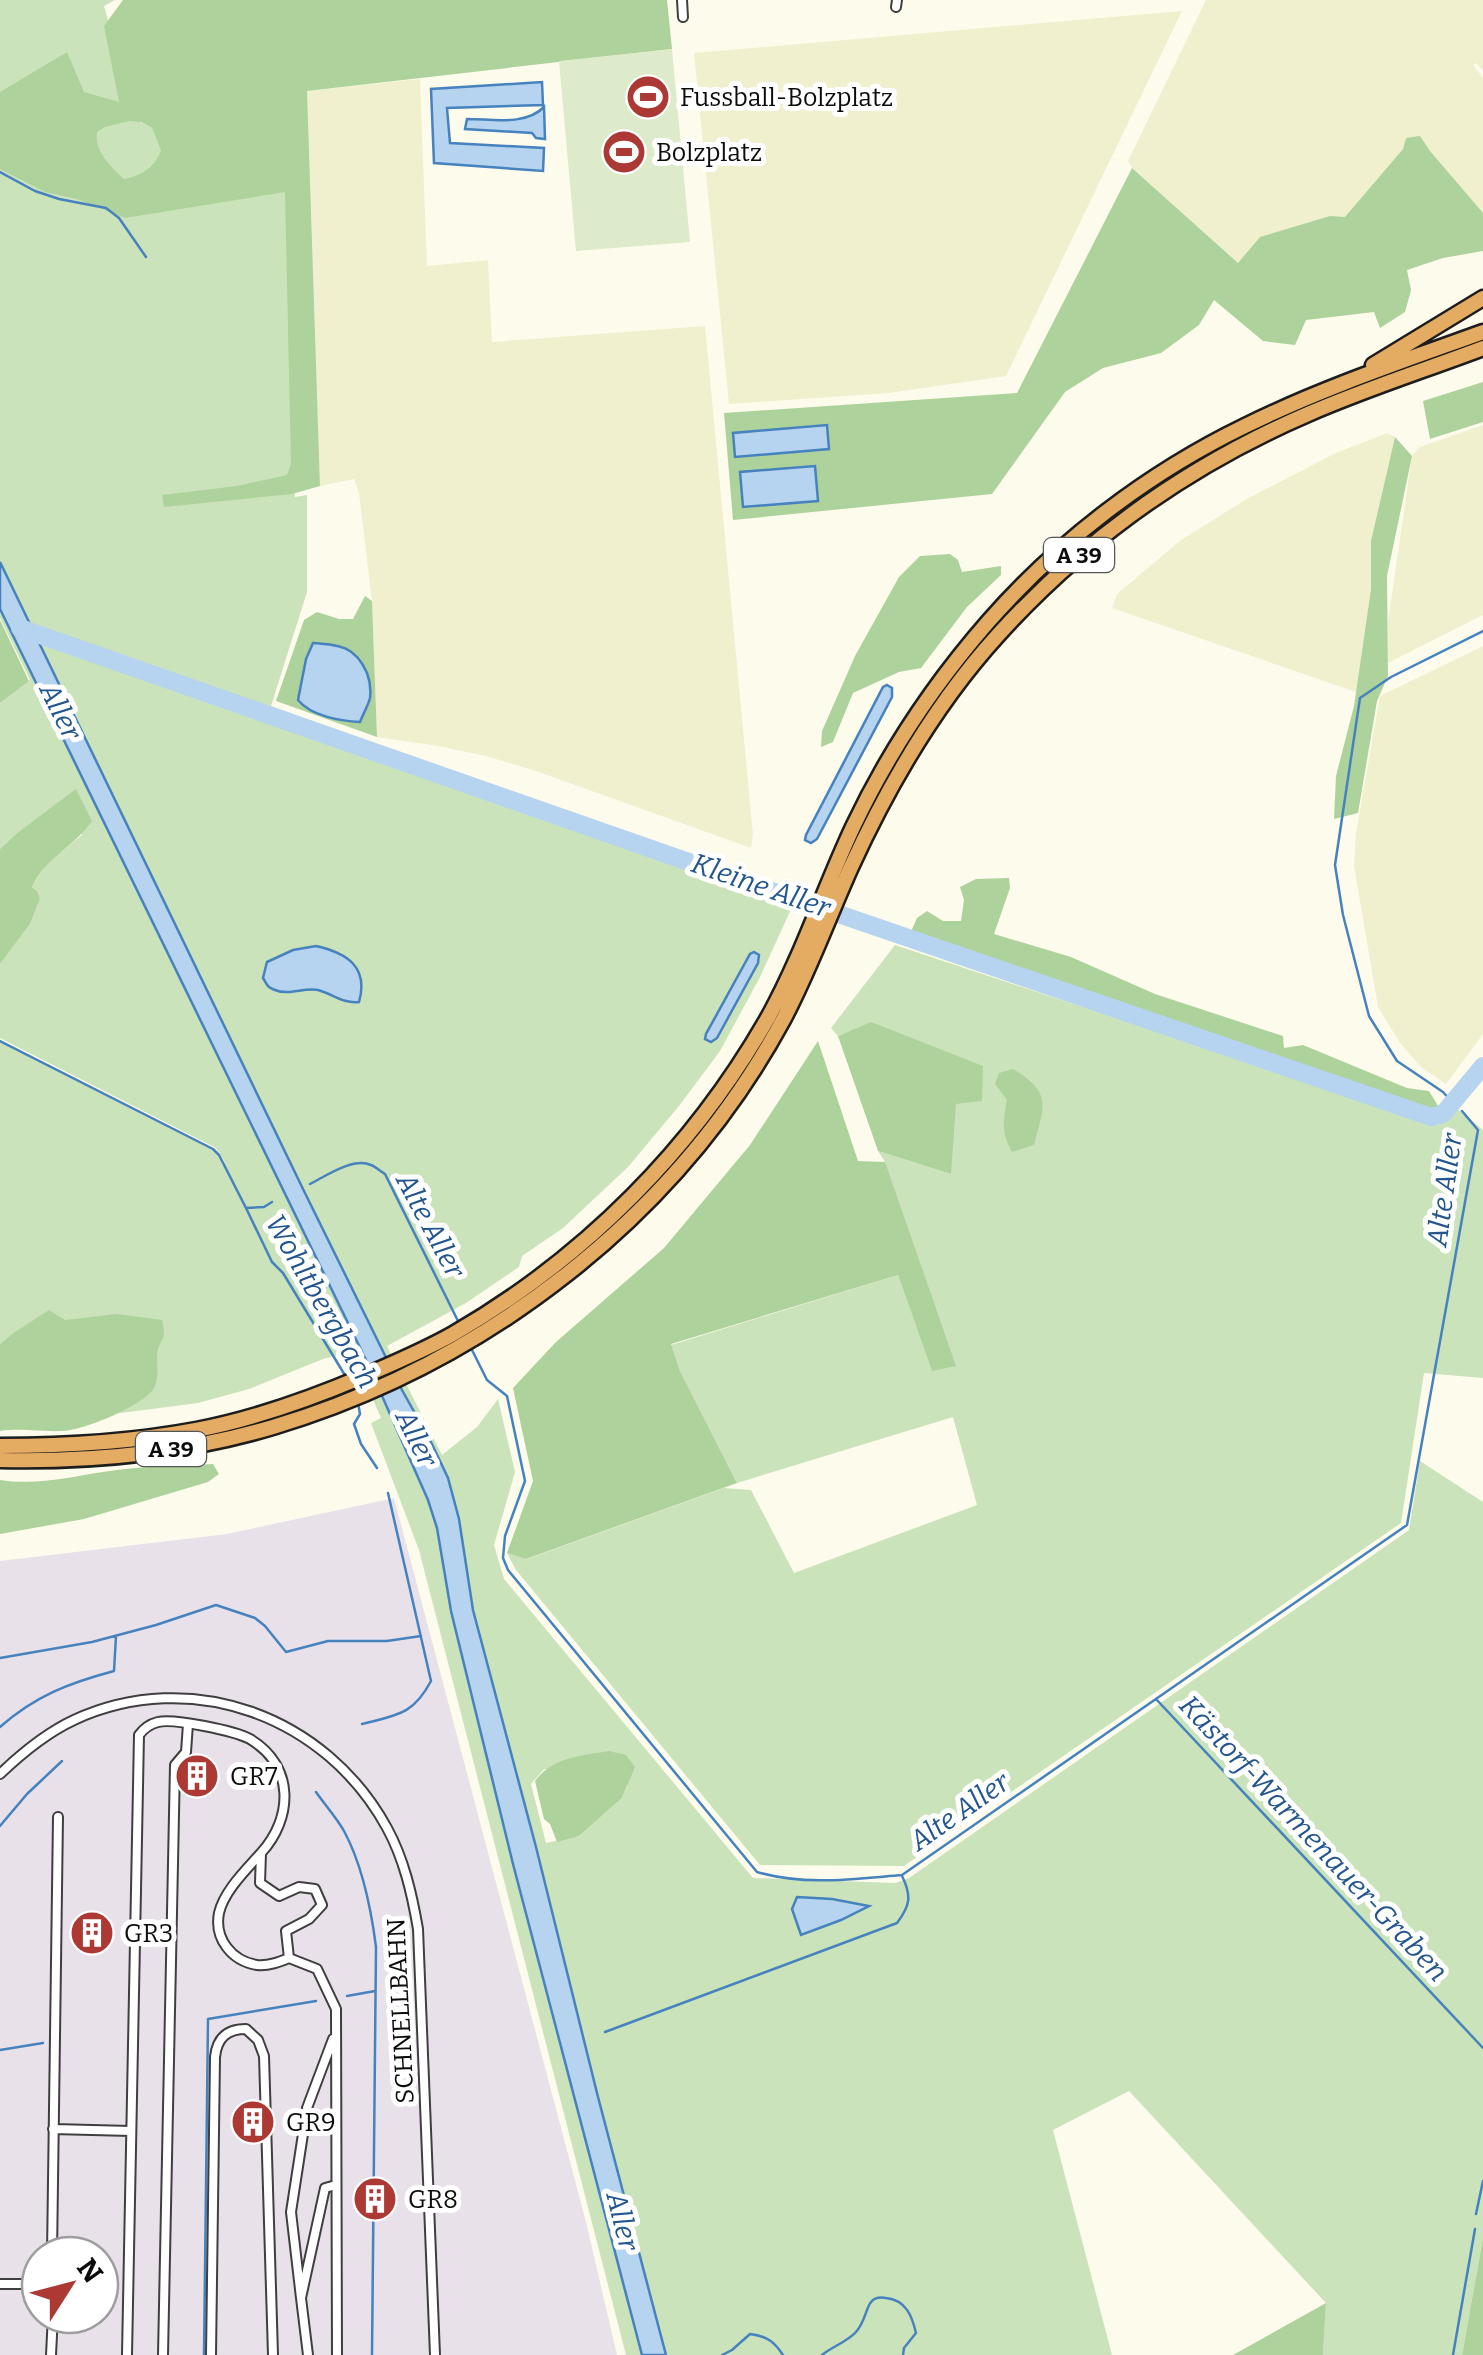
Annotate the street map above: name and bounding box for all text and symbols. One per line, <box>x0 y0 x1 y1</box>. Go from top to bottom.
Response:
sports icon: Fussball-Bolzplatz <box>625 74 671 120</box>
place label: Fussball-Bolzplatz <box>680 83 893 113</box>
sports icon: Bolzplatz <box>601 129 647 175</box>
place label: Bolzplatz <box>656 138 762 168</box>
road number: A 39 <box>1044 538 1114 572</box>
water label: Aller <box>32 676 89 746</box>
water label: Kleine Aller <box>687 846 836 925</box>
water label: Alte Aller <box>1420 1130 1469 1251</box>
water label: Alte Aller <box>388 1166 473 1285</box>
water label: Wohltbergbach <box>259 1209 385 1394</box>
water label: Aller <box>388 1403 445 1473</box>
road number: A 39 <box>136 1432 206 1466</box>
water label: Kästorf-Warmenauer-Graben <box>1173 1689 1455 1988</box>
building icon: GR7 <box>174 1753 220 1799</box>
place label: GR7 <box>230 1762 278 1792</box>
water label: Alte Aller <box>902 1764 1017 1859</box>
building icon: GR3 <box>69 1910 115 1956</box>
street label: SCHNELLBAHN <box>381 1917 421 2105</box>
place label: GR3 <box>124 1919 173 1949</box>
building icon: GR9 <box>230 2099 276 2145</box>
place label: GR9 <box>286 2108 336 2138</box>
building icon: GR8 <box>352 2176 398 2222</box>
place label: GR8 <box>408 2185 458 2215</box>
water label: Aller <box>599 2187 646 2255</box>
north arrow <box>20 2235 120 2335</box>
text: N <box>70 2252 110 2289</box>

